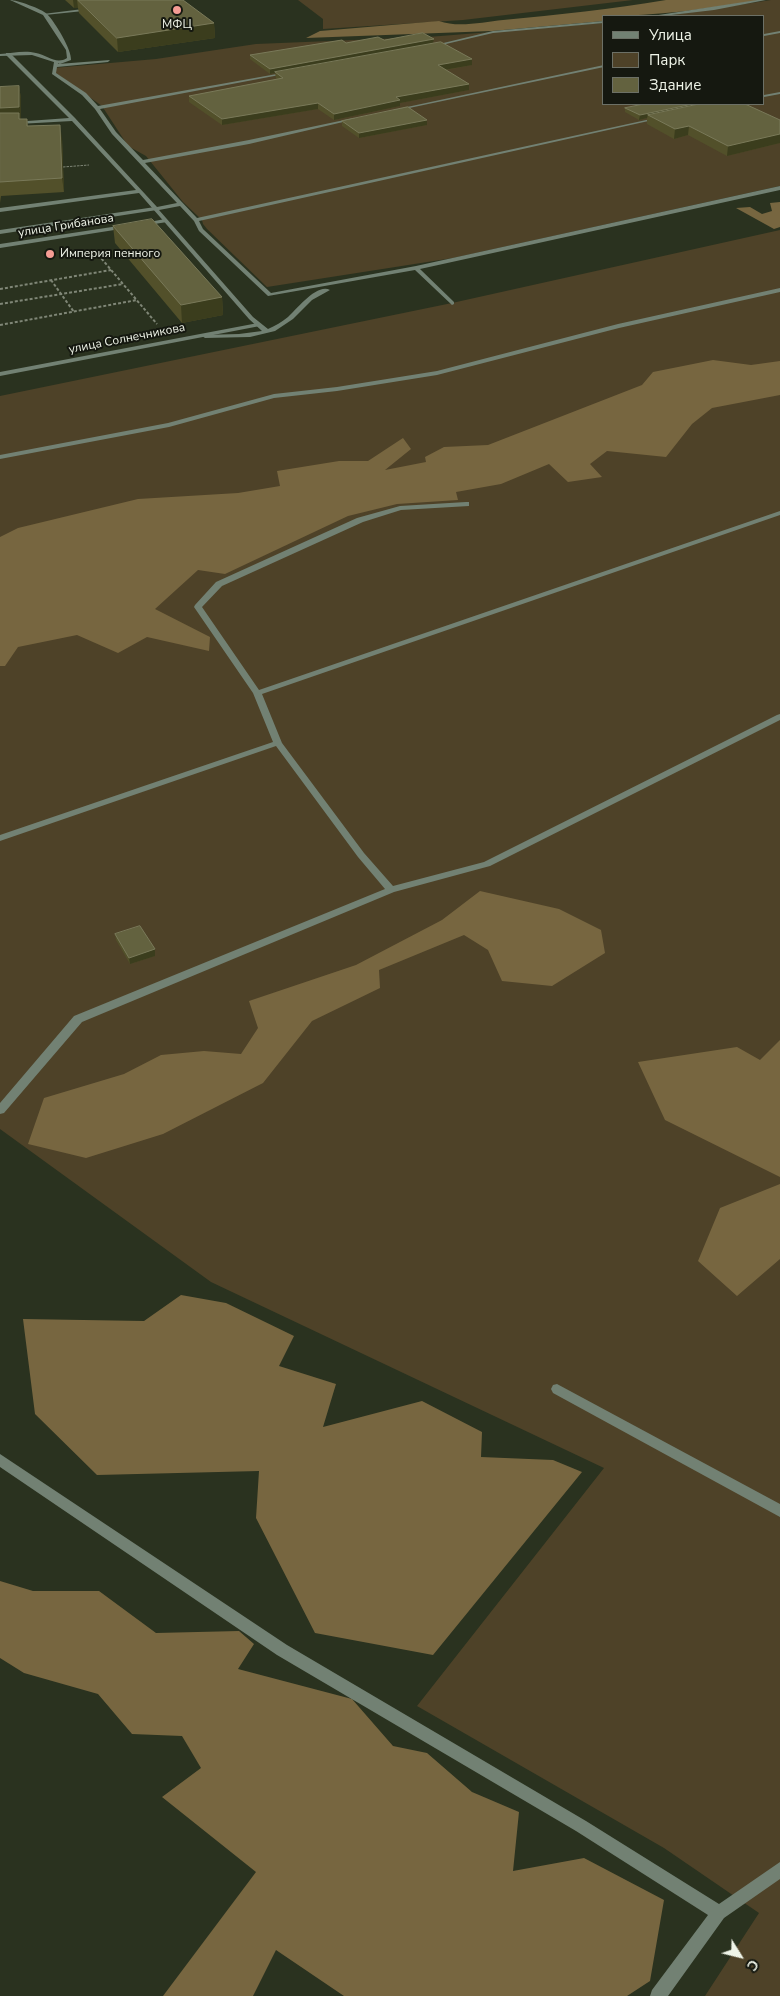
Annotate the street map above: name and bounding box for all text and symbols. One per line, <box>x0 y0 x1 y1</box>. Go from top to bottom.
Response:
marker: МФЦ <box>171 4 183 16</box>
legend <box>602 15 765 105</box>
place label: МФЦ <box>162 18 192 32</box>
text: Улица <box>649 25 692 45</box>
text: Парк <box>649 50 685 70</box>
text: Здание <box>649 75 701 95</box>
street label: улица Грибанова <box>17 211 115 241</box>
place label: Империя пенного <box>60 247 160 261</box>
marker: Империя пенного <box>44 248 56 260</box>
street label: улица Солнечникова <box>68 321 186 357</box>
north arrow <box>715 1931 765 1981</box>
text: С <box>742 1956 763 1975</box>

